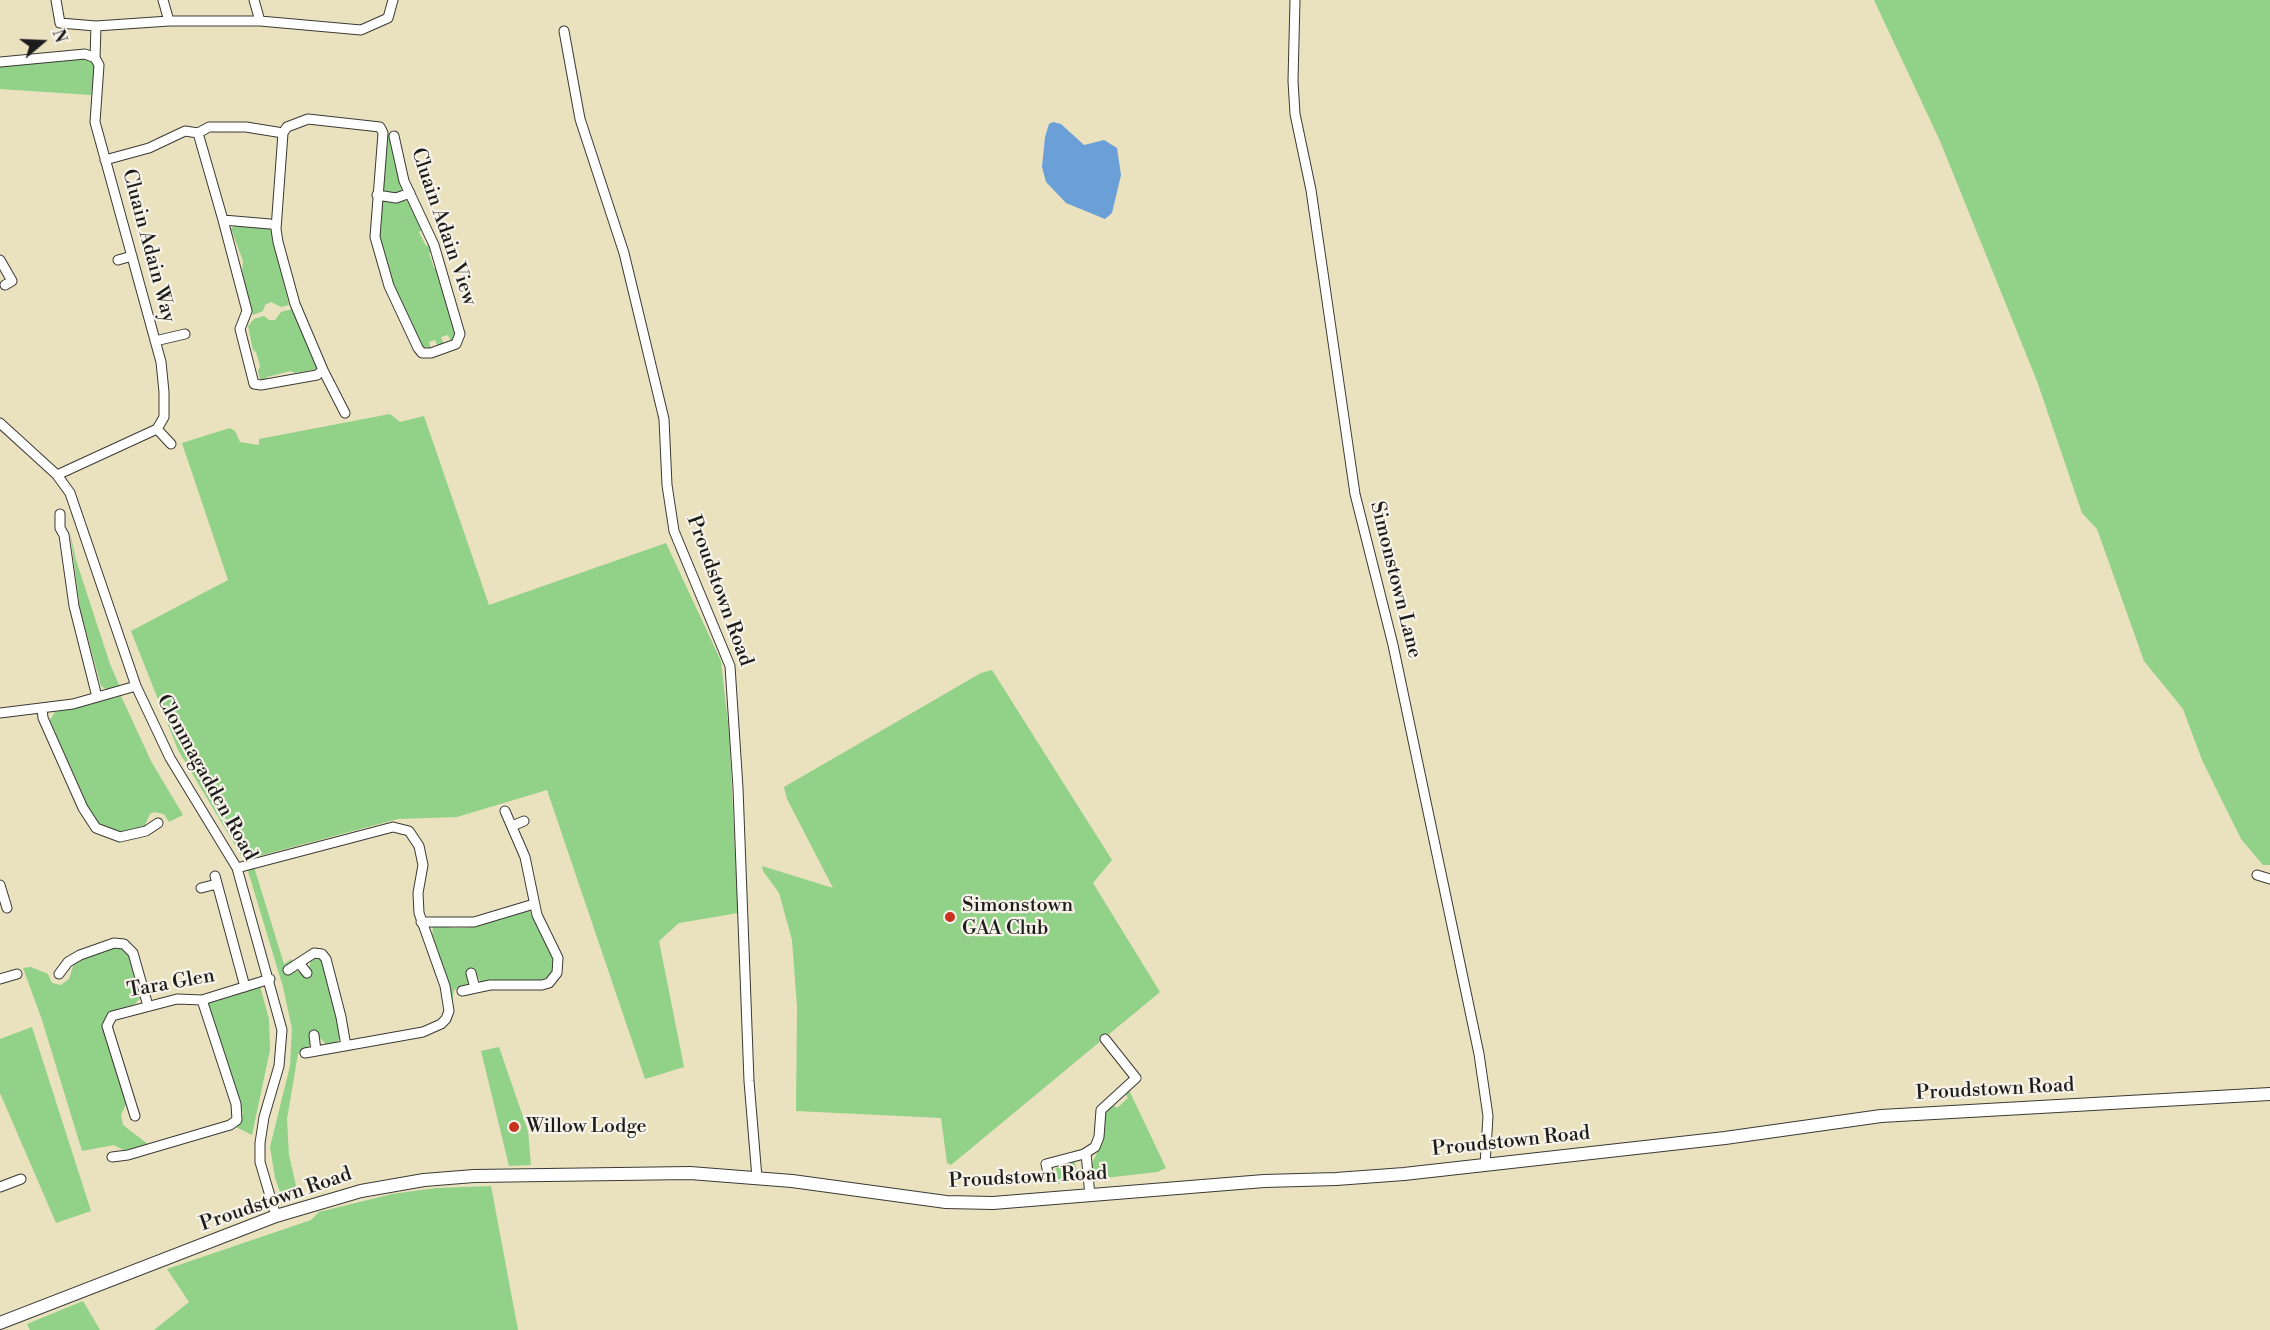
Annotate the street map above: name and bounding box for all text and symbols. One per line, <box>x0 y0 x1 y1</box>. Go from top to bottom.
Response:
north arrow <box>12 12 72 72</box>
text: N <box>48 27 71 45</box>
street label: Cluain Adain View <box>405 145 481 309</box>
street label: Cluain Adain Way <box>116 167 180 325</box>
street label: Simonstown Lane <box>1364 499 1426 661</box>
street label: Proudstown Road <box>681 512 757 670</box>
street label: Clonmagadden Road <box>150 691 262 865</box>
place label: Simonstown GAA Club <box>962 894 1073 941</box>
marker: Simonstown GAA Club <box>943 910 957 924</box>
street label: Tara Glen <box>125 964 217 1004</box>
street label: Proudstown Road <box>1915 1074 2075 1106</box>
place label: Willow Lodge <box>526 1115 647 1139</box>
marker: Willow Lodge <box>507 1120 521 1134</box>
street label: Proudstown Road <box>1431 1122 1591 1162</box>
street label: Proudstown Road <box>948 1162 1108 1194</box>
street label: Proudstown Road <box>197 1163 355 1237</box>

